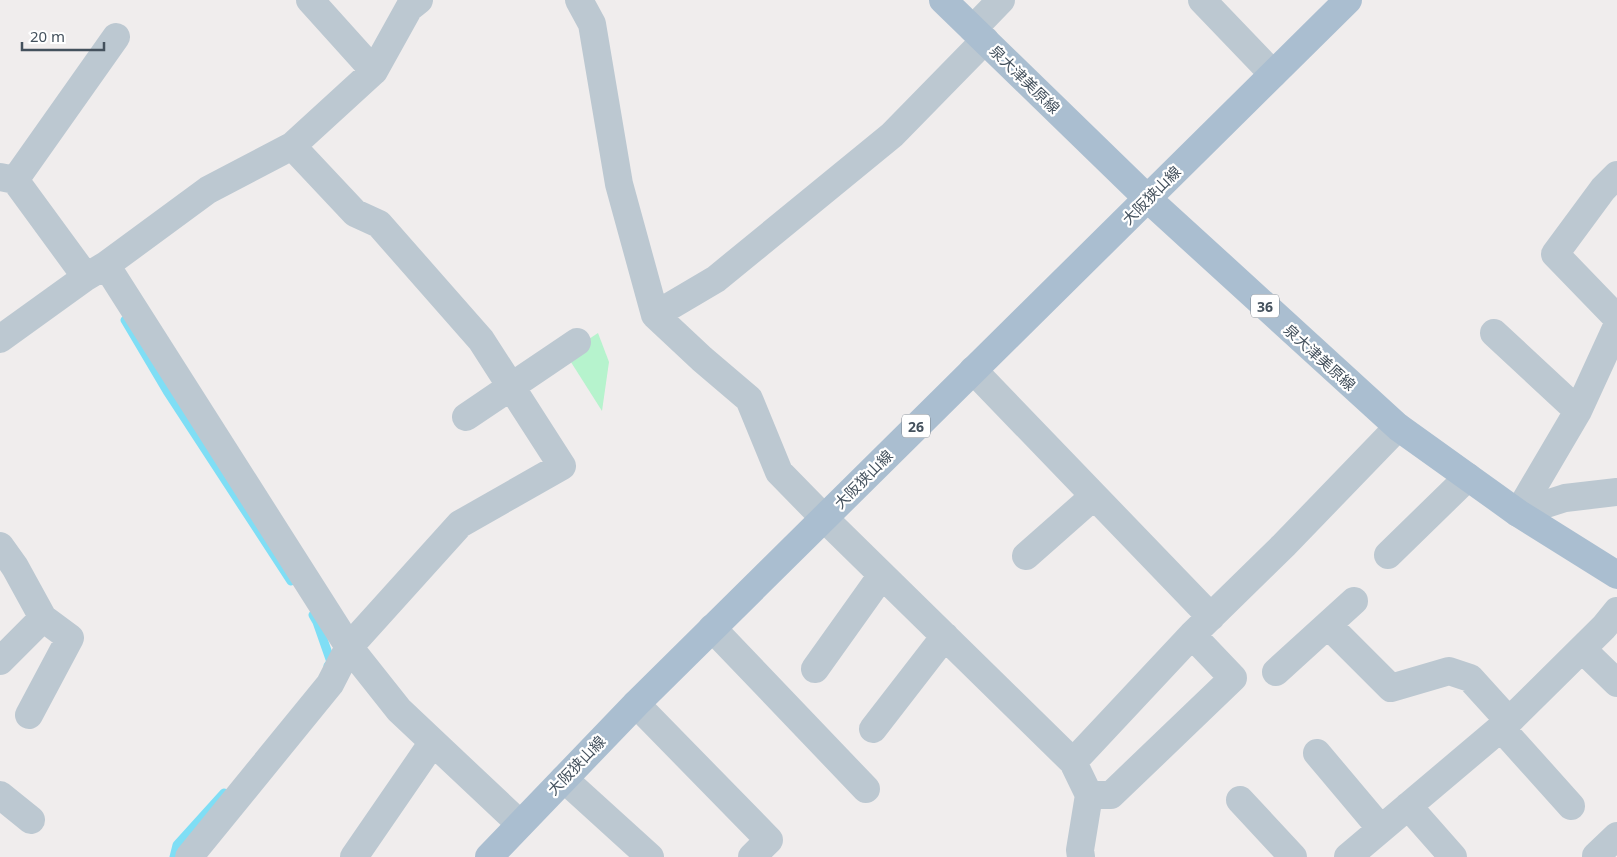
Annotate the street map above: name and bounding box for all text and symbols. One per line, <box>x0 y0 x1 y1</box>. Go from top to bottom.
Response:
scale bar <box>22 20 105 52</box>
text: 20 m <box>30 26 65 46</box>
street label: 泉大津美原線 <box>986 41 1064 117</box>
street label: 大阪狭山線 <box>1117 161 1185 229</box>
road number: 36 <box>1251 294 1279 318</box>
street label: 泉大津美原線 <box>1280 319 1360 395</box>
road number: 26 <box>902 414 930 438</box>
street label: 大阪狭山線 <box>829 445 897 513</box>
street label: 大阪狭山線 <box>543 731 609 799</box>

